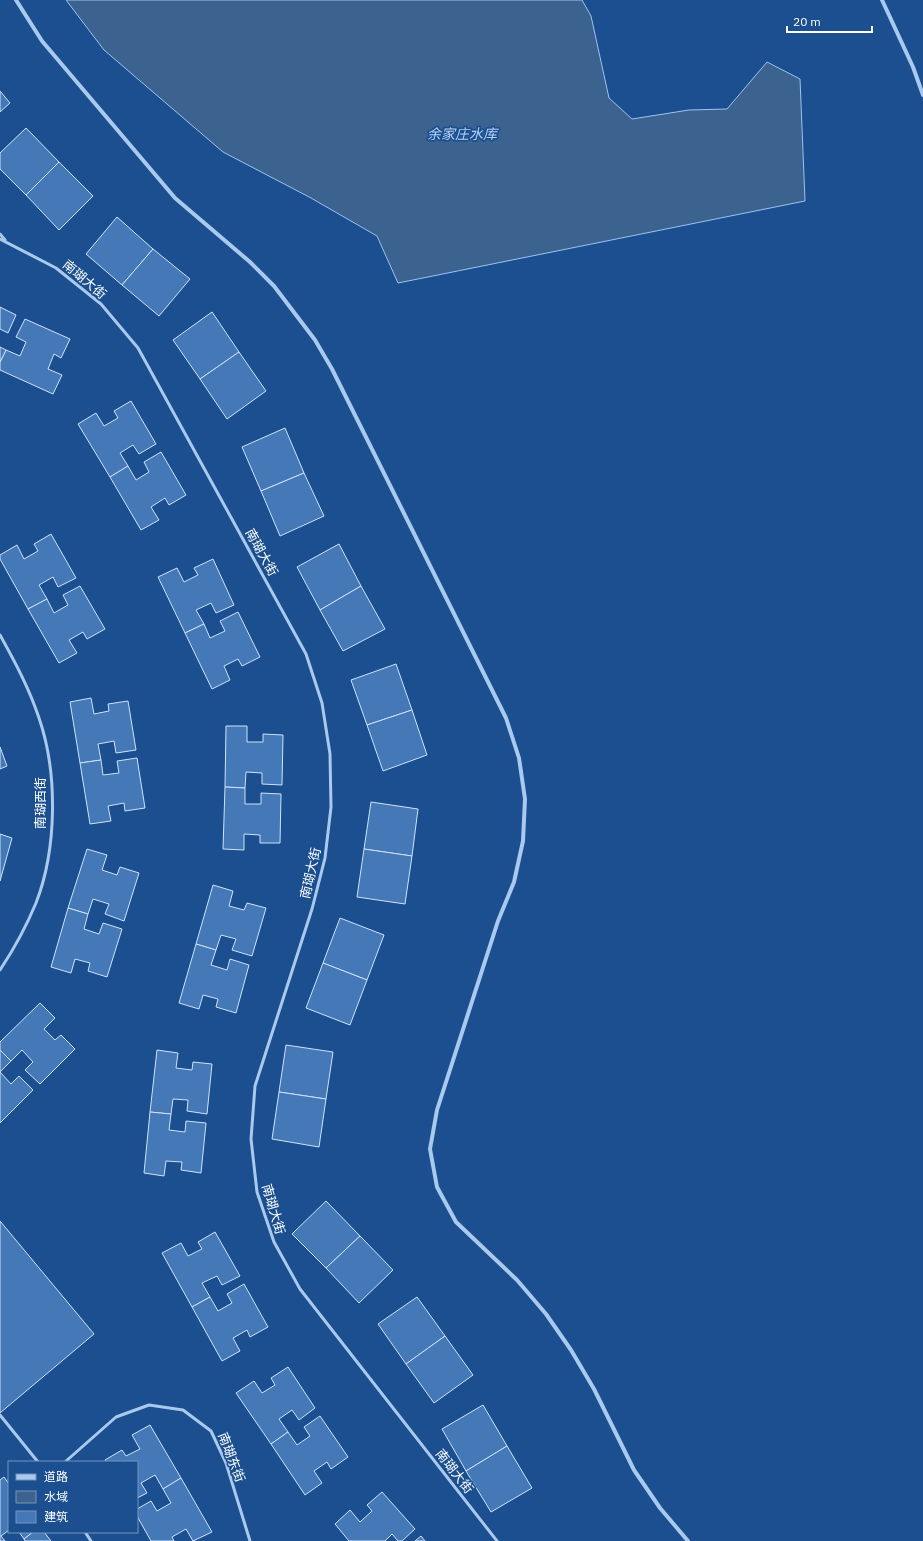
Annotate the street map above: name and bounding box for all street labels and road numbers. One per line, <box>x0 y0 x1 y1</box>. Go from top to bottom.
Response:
street label: 南瑚大街 <box>59 256 110 303</box>
street label: 南瑚大街 <box>242 525 282 579</box>
street label: 南瑚西街 <box>32 777 49 829</box>
street label: 南瑚大街 <box>296 846 325 900</box>
street label: 南瑚大街 <box>258 1182 289 1236</box>
street label: 南瑚东街 <box>214 1430 249 1485</box>
street label: 南瑚大街 <box>432 1446 477 1497</box>

